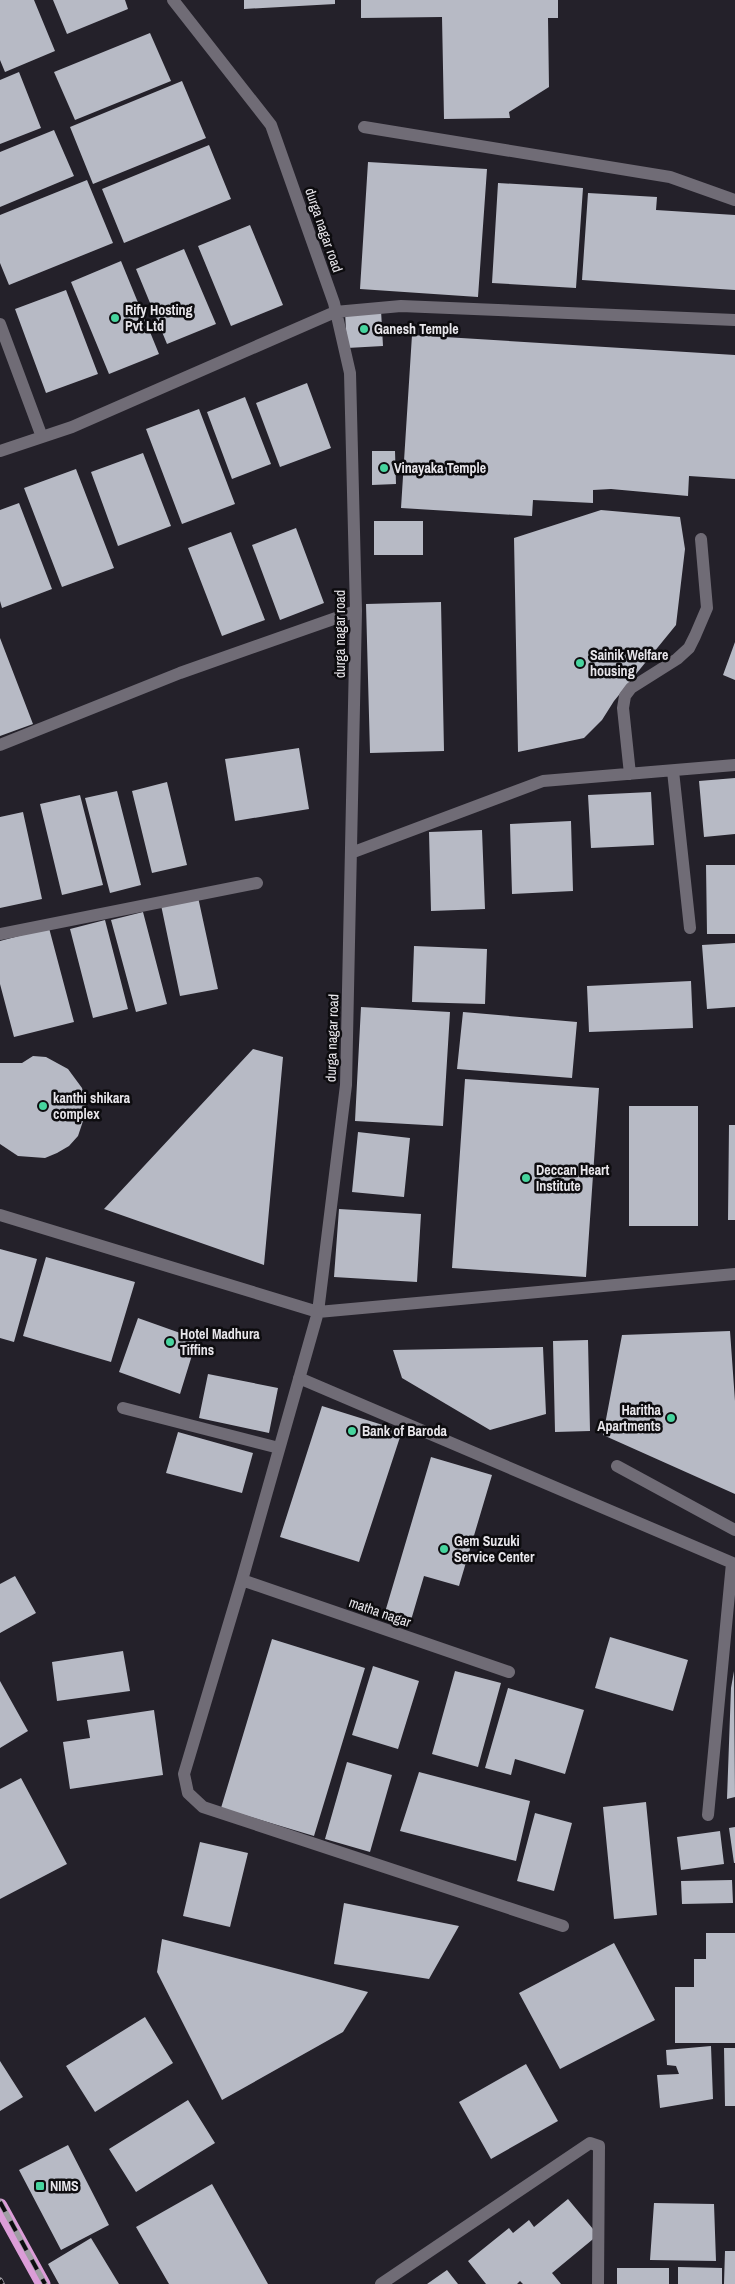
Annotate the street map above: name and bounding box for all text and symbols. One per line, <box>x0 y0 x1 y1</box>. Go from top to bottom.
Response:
street label: durga nagar road <box>301 185 347 275</box>
place label: Rify Hosting Pvt Ltd <box>125 301 193 335</box>
marker: Rify Hosting Pvt Ltd <box>109 312 121 324</box>
place label: Ganesh Temple <box>374 320 459 338</box>
marker: Ganesh Temple <box>358 323 370 335</box>
place label: Vinayaka Temple <box>394 459 486 477</box>
marker: Vinayaka Temple <box>378 462 390 474</box>
street label: durga nagar road <box>331 590 349 678</box>
place label: Sainik Welfare housing <box>590 646 668 680</box>
marker: Sainik Welfare housing <box>574 657 586 669</box>
street label: durga nagar road <box>321 994 343 1082</box>
place label: kanthi shikara complex <box>53 1089 131 1123</box>
marker: kanthi shikara complex <box>37 1100 49 1112</box>
place label: Deccan Heart Institute <box>536 1161 610 1195</box>
marker: Deccan Heart Institute <box>520 1172 532 1184</box>
place label: Hotel Madhura Tiffins <box>180 1325 260 1359</box>
marker: Hotel Madhura Tiffins <box>164 1336 176 1348</box>
place label: Haritha Apartments <box>597 1401 662 1435</box>
marker: Haritha Apartments <box>665 1412 677 1424</box>
place label: Bank of Baroda <box>362 1422 447 1440</box>
marker: Bank of Baroda <box>346 1425 358 1437</box>
place label: Gem Suzuki Service Center <box>454 1532 535 1566</box>
marker: Gem Suzuki Service Center <box>438 1543 450 1555</box>
street label: matha nagar <box>347 1593 414 1631</box>
place label: NIMS <box>50 2177 79 2195</box>
marker: NIMS <box>34 2180 46 2192</box>

